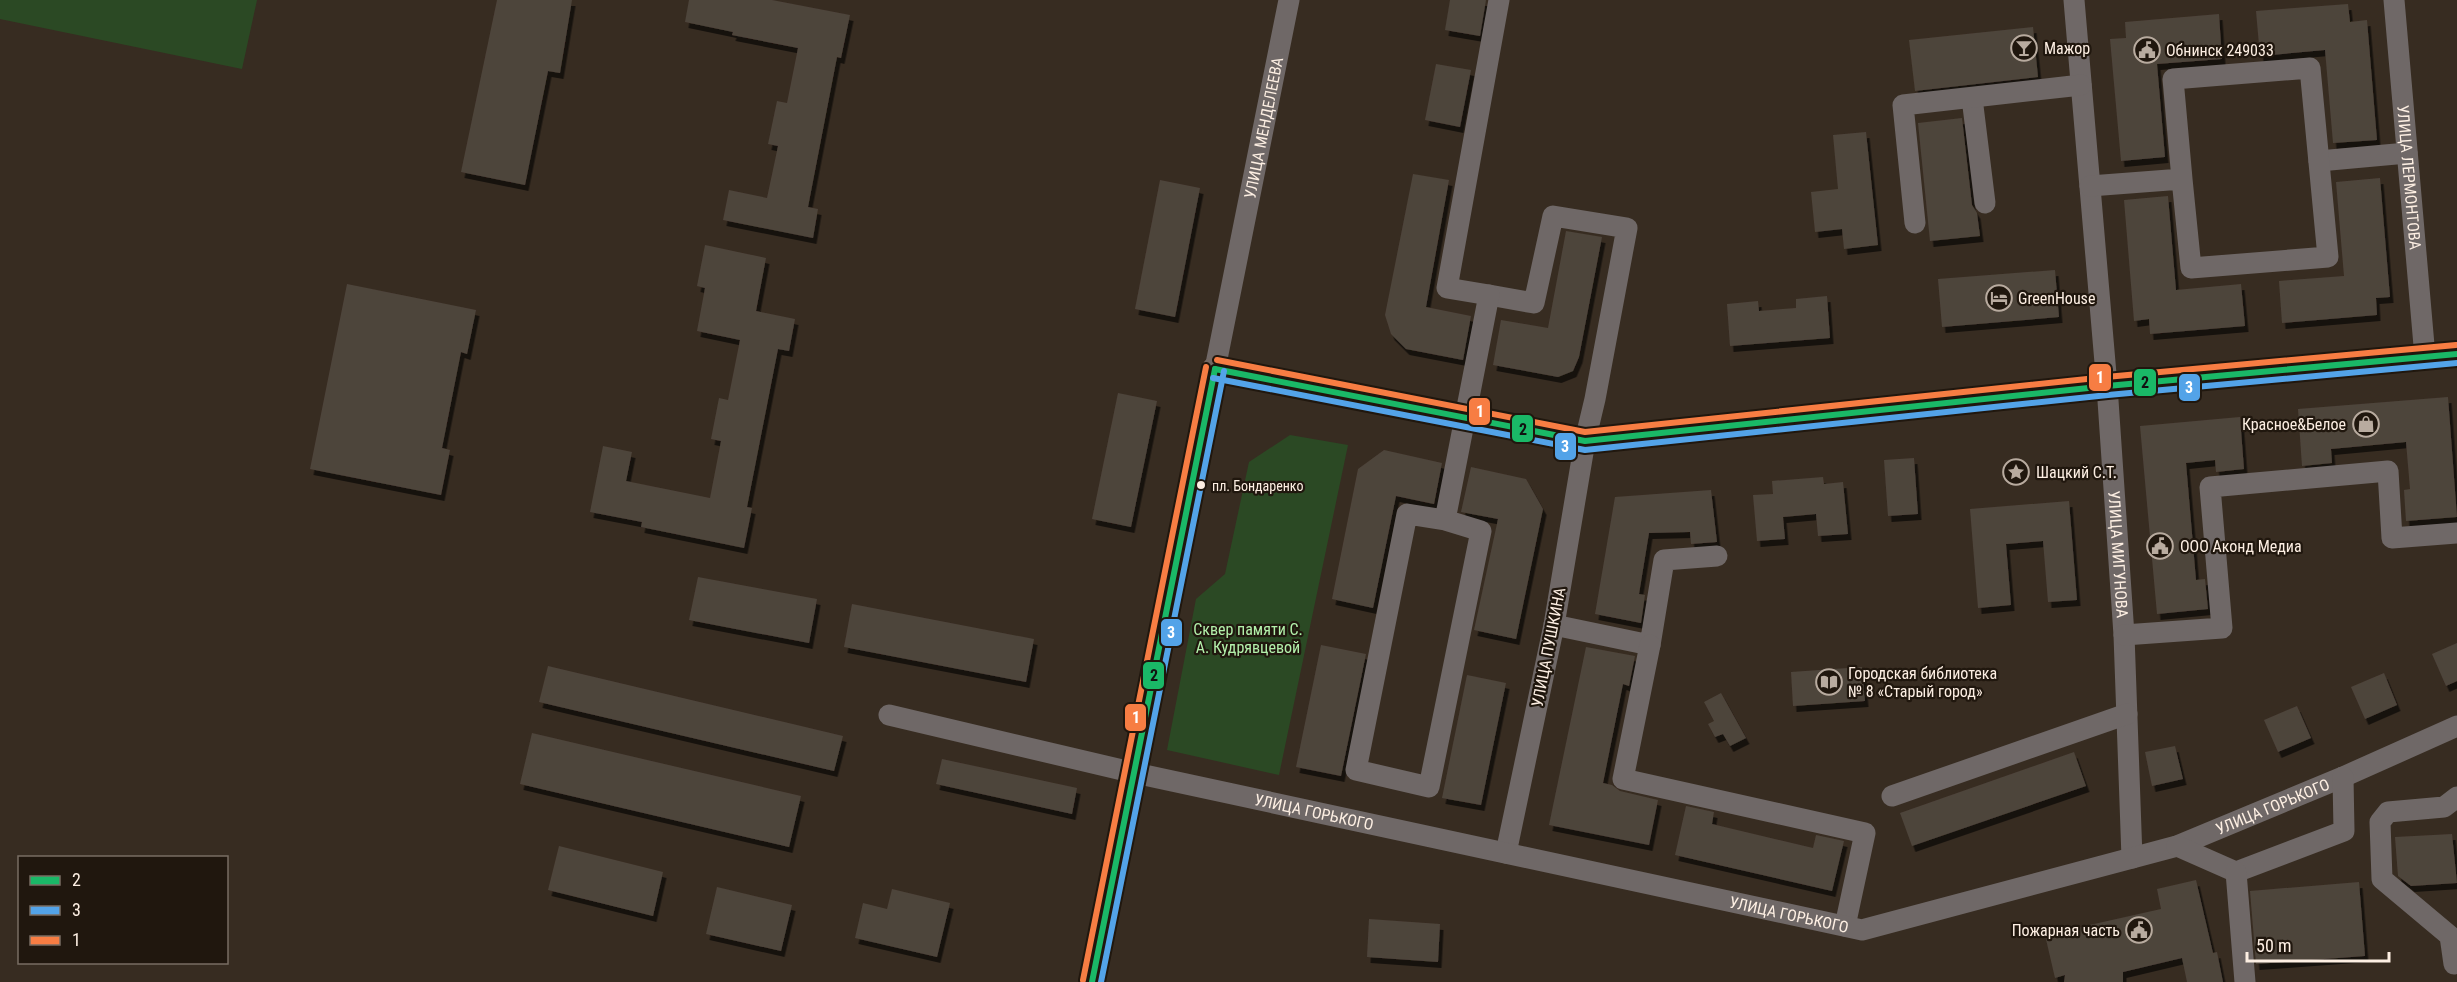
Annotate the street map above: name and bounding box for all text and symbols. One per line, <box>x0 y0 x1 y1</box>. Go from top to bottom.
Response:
bar icon: Мажор <box>2009 33 2039 63</box>
public building icon: Обнинск 249033 <box>2132 35 2162 65</box>
place label: Мажор <box>2044 39 2090 58</box>
place label: Обнинск 249033 <box>2166 41 2274 60</box>
street label: УЛИЦА МЕНДЕЛЕЕВА <box>1240 56 1287 200</box>
street label: УЛИЦА ЛЕРМОНТОВА <box>2393 104 2425 251</box>
hotel icon: GreenHouse <box>1984 283 2014 313</box>
place label: GreenHouse <box>2018 289 2095 308</box>
line badge: 1 <box>2088 363 2112 392</box>
text: 1 <box>2096 368 2104 387</box>
line badge: 2 <box>2133 368 2157 397</box>
text: 2 <box>2141 373 2149 392</box>
line badge: 3 <box>2178 373 2201 402</box>
text: 3 <box>2185 378 2193 397</box>
line badge: 1 <box>1468 397 1491 426</box>
text: 1 <box>1476 402 1484 421</box>
shop icon: Красное&Белое <box>2351 409 2381 439</box>
line badge: 2 <box>1511 414 1534 443</box>
place label: Красное&Белое <box>2242 415 2346 434</box>
text: 2 <box>1519 420 1527 439</box>
line badge: 3 <box>1554 432 1577 461</box>
text: 3 <box>1561 437 1569 456</box>
place icon: Шацкий С.Т. <box>2001 457 2031 487</box>
place label: Шацкий С.Т. <box>2036 463 2117 482</box>
place label: пл. Бондаренко <box>1212 478 1303 494</box>
marker: пл. Бондаренко <box>1195 479 1207 491</box>
street label: УЛИЦА МИГУНОВА <box>2104 490 2132 618</box>
public building icon: ООО Аконд Медиа <box>2145 531 2175 561</box>
place label: ООО Аконд Медиа <box>2180 537 2302 556</box>
street label: УЛИЦА ПУШКИНА <box>1528 586 1569 708</box>
line badge: 3 <box>1160 618 1183 647</box>
park label: Сквер памяти С. А. Кудрявцевой <box>1193 620 1303 657</box>
text: 3 <box>1167 623 1175 642</box>
line badge: 2 <box>1142 661 1165 690</box>
place label: Городская библиотека № 8 «Старый город» <box>1848 664 1997 701</box>
text: 2 <box>1150 666 1158 685</box>
library icon: Городская библиотека № 8 «Старый город» <box>1814 667 1844 697</box>
line badge: 1 <box>1124 703 1147 732</box>
text: 1 <box>1132 708 1140 727</box>
street label: УЛИЦА ГОРЬКОГО <box>2213 775 2332 839</box>
street label: УЛИЦА ГОРЬКОГО <box>1253 790 1375 834</box>
legend <box>18 856 228 964</box>
text: 2 <box>72 869 81 890</box>
street label: УЛИЦА ГОРЬКОГО <box>1728 893 1850 937</box>
text: 3 <box>72 899 81 920</box>
public building icon: Пожарная часть <box>2124 915 2154 945</box>
place label: Пожарная часть <box>2012 921 2120 940</box>
scale bar <box>2247 925 2390 963</box>
text: 1 <box>72 929 81 950</box>
text: 50 m <box>2256 935 2291 956</box>

